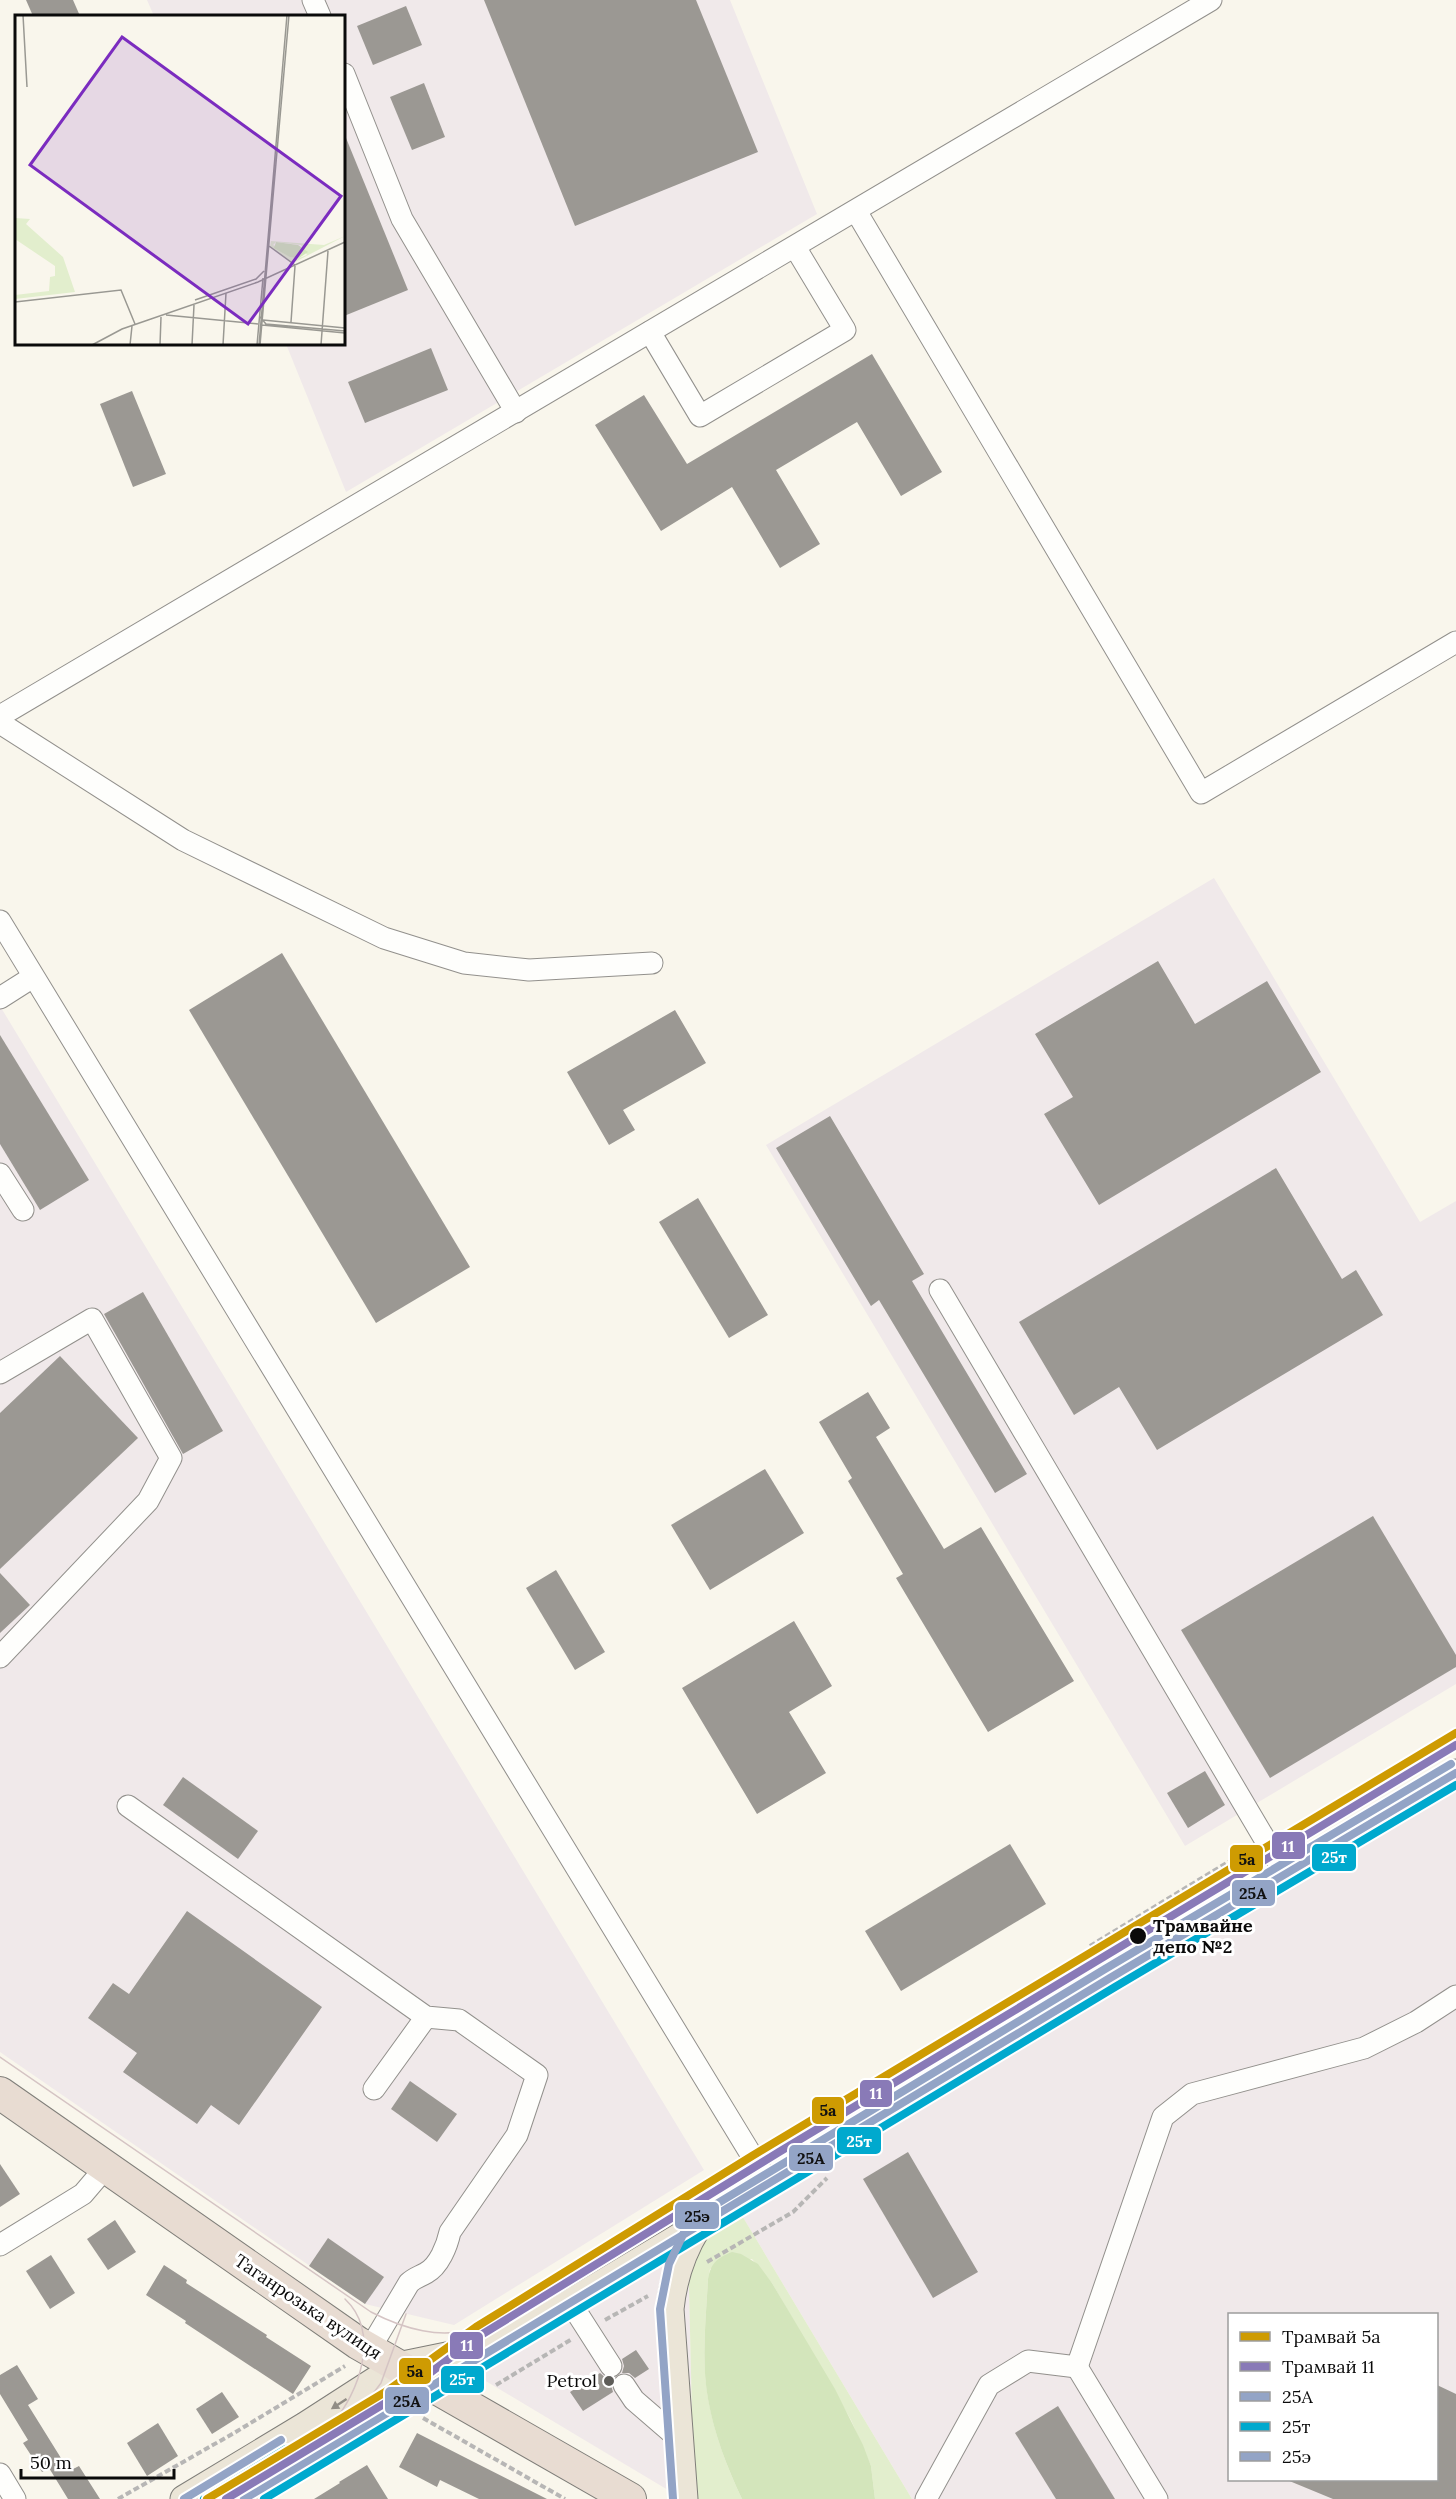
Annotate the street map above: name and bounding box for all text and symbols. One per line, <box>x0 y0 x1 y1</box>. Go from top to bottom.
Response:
inset map <box>15 15 345 345</box>
line badge: 11 <box>1271 1831 1306 1860</box>
text: 11 <box>1282 1836 1295 1856</box>
line badge: 25т <box>1311 1843 1357 1872</box>
line badge: 5а <box>1229 1844 1264 1873</box>
text: 25т <box>1321 1847 1347 1867</box>
text: 5а <box>1238 1849 1256 1869</box>
line badge: 25А <box>1231 1879 1276 1907</box>
text: 25А <box>1239 1883 1267 1903</box>
place label: Трамвайне депо №2 <box>1153 1914 1253 1958</box>
marker: Трамвайне депо №2 <box>1128 1926 1148 1946</box>
line badge: 11 <box>859 2079 893 2108</box>
text: 11 <box>870 2083 883 2103</box>
line badge: 5а <box>811 2096 845 2125</box>
text: 5а <box>819 2100 837 2120</box>
line badge: 25т <box>836 2126 882 2155</box>
text: 25т <box>846 2131 872 2151</box>
line badge: 25А <box>788 2144 834 2172</box>
text: 25А <box>797 2148 825 2168</box>
line badge: 25э <box>674 2201 720 2230</box>
text: 25э <box>684 2206 710 2226</box>
street label: Таганрозька вулиця <box>230 2249 386 2364</box>
legend <box>1228 2313 1438 2481</box>
text: Трамвай 5а <box>1282 2325 1381 2348</box>
line badge: 11 <box>449 2331 484 2360</box>
text: 11 <box>461 2335 474 2355</box>
text: Трамвай 11 <box>1282 2355 1375 2378</box>
line badge: 5а <box>398 2357 432 2385</box>
text: 5а <box>406 2361 424 2381</box>
line badge: 25т <box>440 2365 485 2394</box>
text: 25т <box>449 2369 475 2389</box>
place label: Petrol <box>547 2369 597 2392</box>
marker: Petrol <box>602 2374 616 2388</box>
text: 25А <box>1282 2385 1313 2408</box>
line badge: 25А <box>384 2386 430 2415</box>
text: 25А <box>393 2391 421 2411</box>
one-way arrow <box>331 2398 348 2409</box>
text: 25т <box>1282 2415 1310 2438</box>
scale bar <box>21 2442 174 2480</box>
text: 25э <box>1282 2445 1311 2468</box>
text: 50 m <box>30 2451 72 2474</box>

